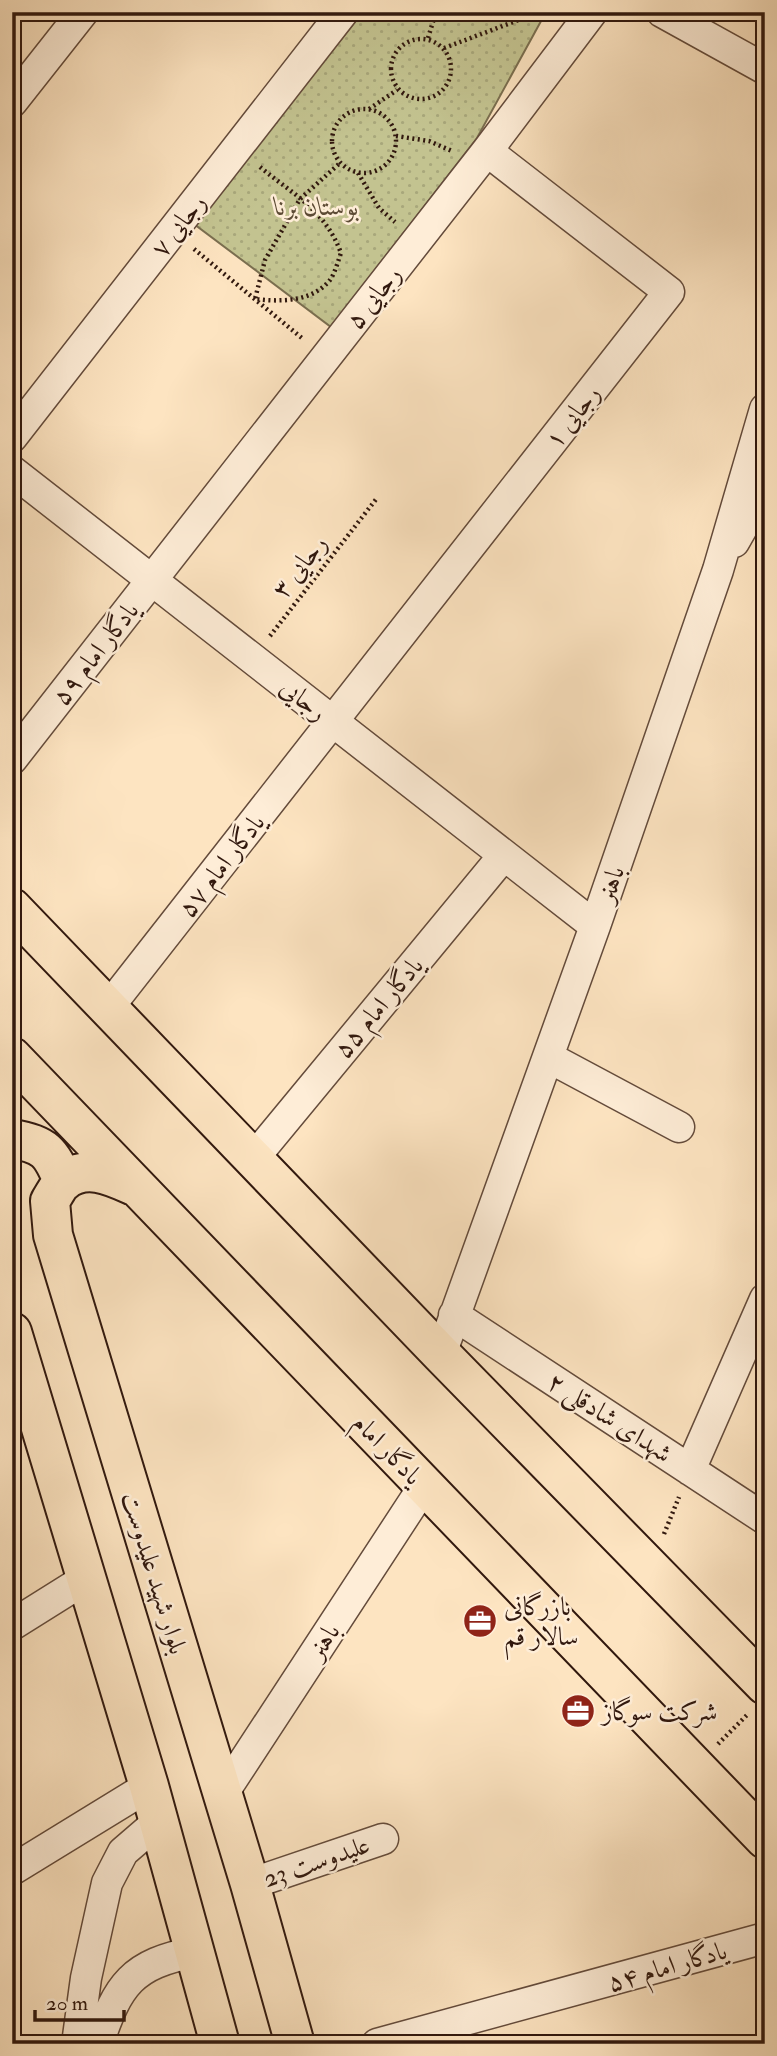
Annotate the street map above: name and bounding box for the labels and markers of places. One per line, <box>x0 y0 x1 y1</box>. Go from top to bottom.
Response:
place label: بازرگانی سالار قم <box>504 1591 579 1661</box>
office icon: بازرگانی سالار قم <box>461 1602 499 1640</box>
office icon: شرکت سوگاز <box>559 1692 597 1730</box>
place label: شرکت سوگاز <box>599 1696 718 1728</box>

